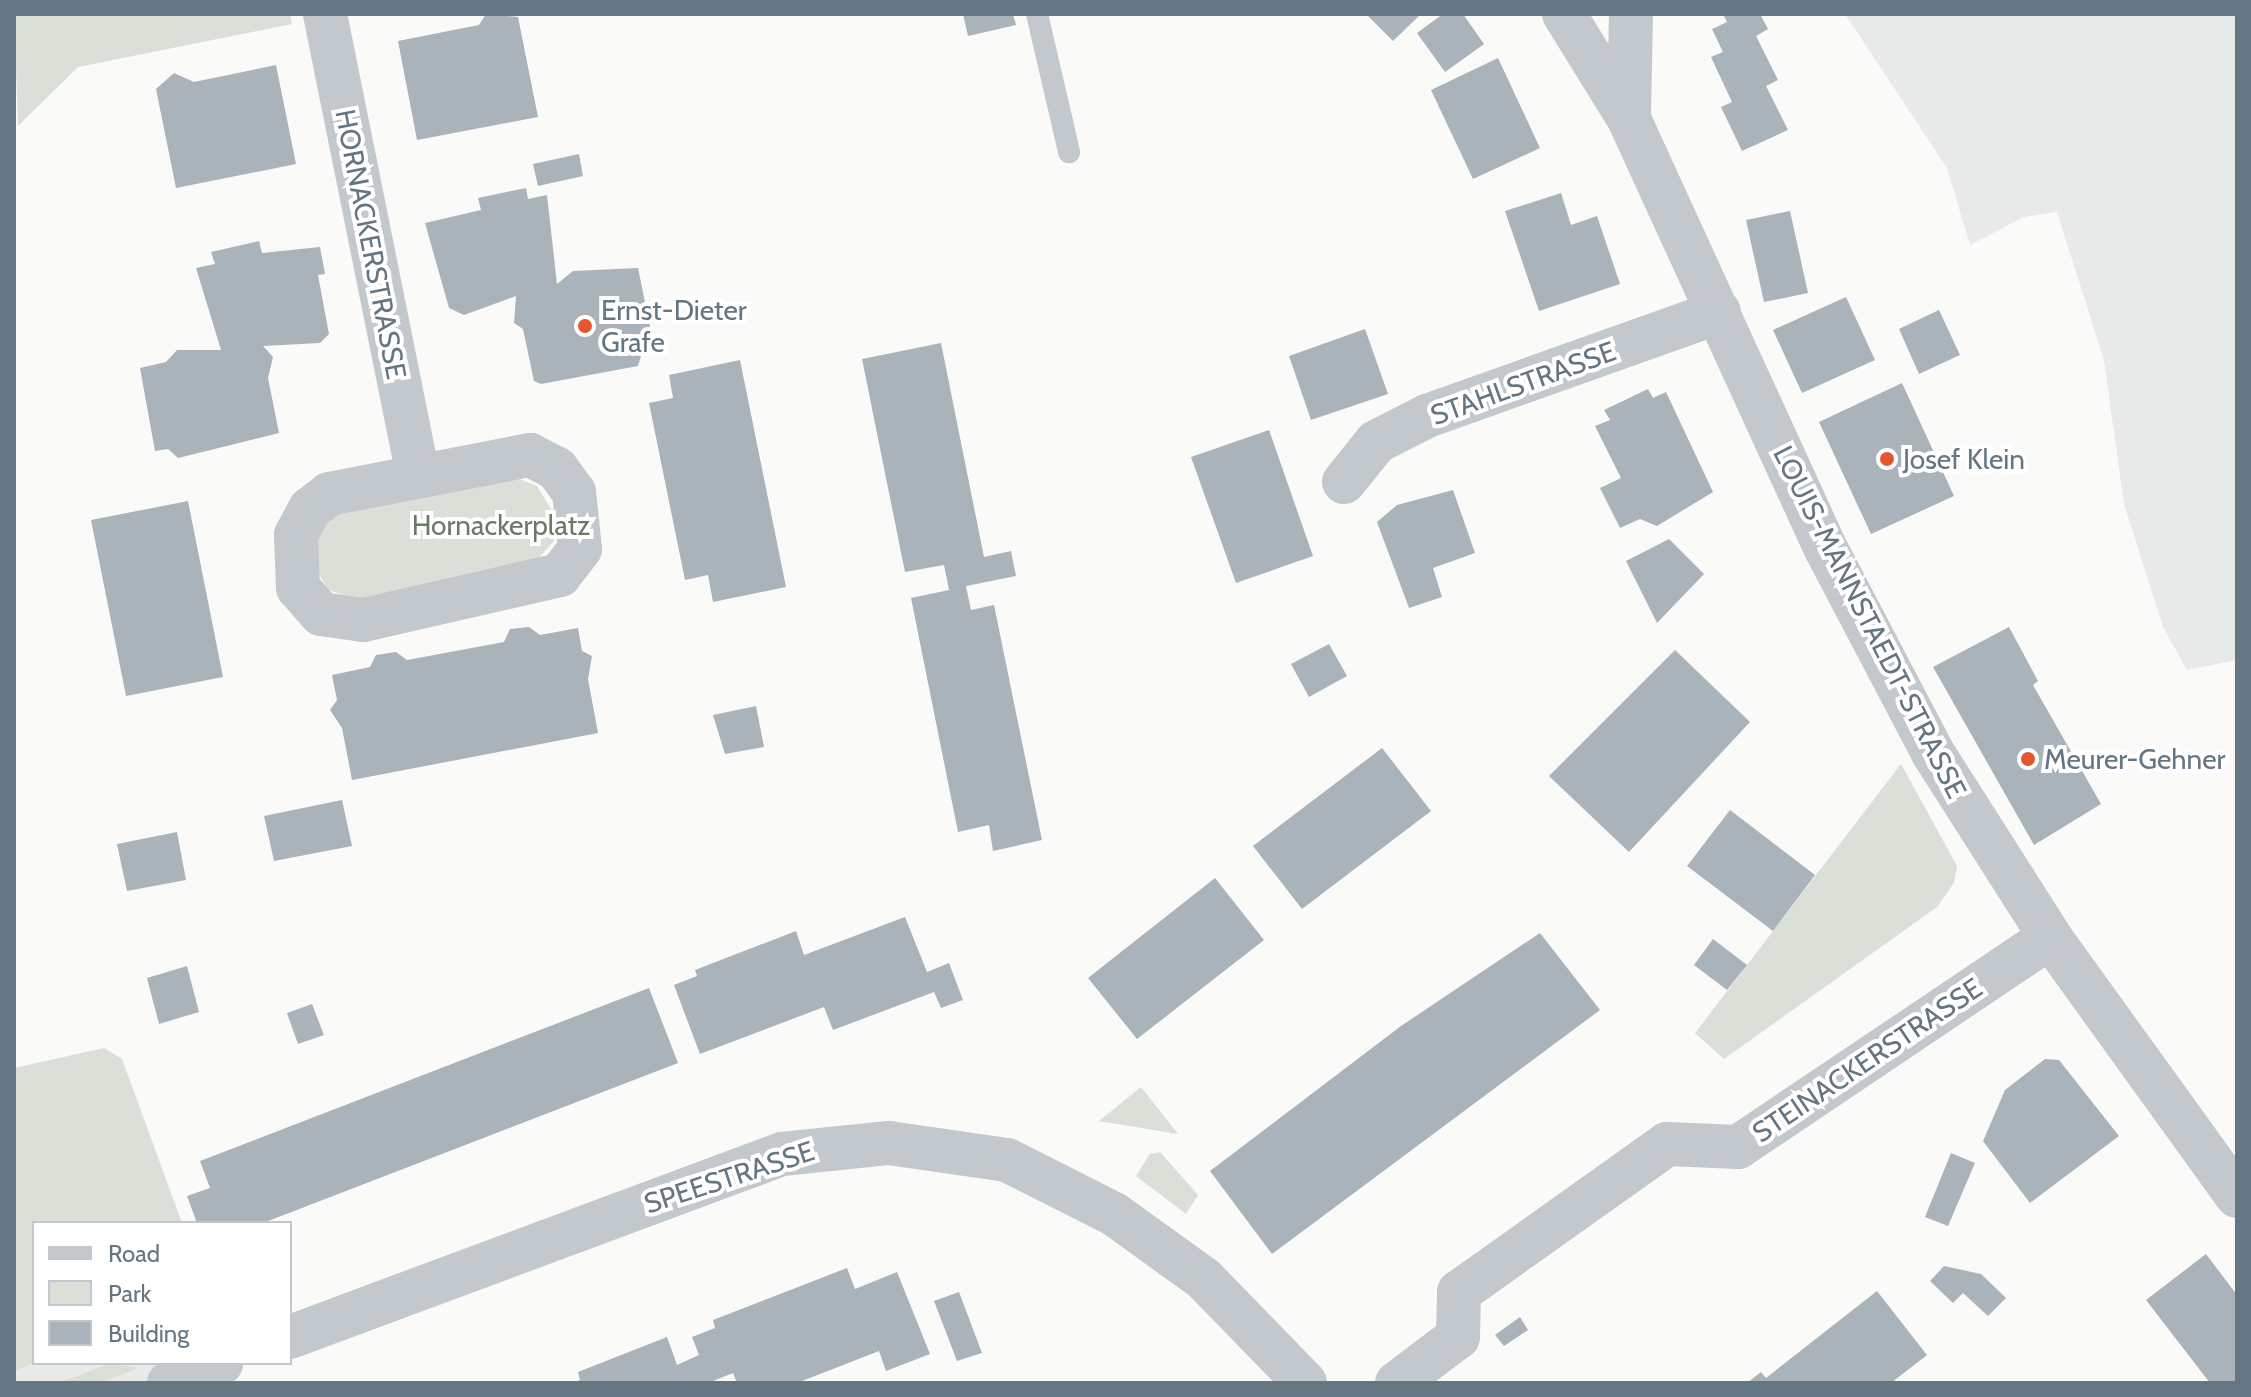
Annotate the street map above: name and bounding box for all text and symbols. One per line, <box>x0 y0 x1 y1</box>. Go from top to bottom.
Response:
street label: HORNACKERSTRASSE <box>328 106 414 382</box>
place label: Ernst-Dieter Grafe <box>601 293 747 359</box>
marker: Ernst-Dieter Grafe <box>576 317 594 335</box>
street label: STAHLSTRASSE <box>1426 334 1620 432</box>
street label: LOUIS-MANNSTAEDT-STRASSE <box>1766 440 1974 804</box>
place label: Josef Klein <box>1903 442 2025 476</box>
marker: Josef Klein <box>1878 450 1896 468</box>
park label: Hornackerplatz <box>412 508 590 542</box>
place label: Meurer-Gehner <box>2044 742 2225 776</box>
marker: Meurer-Gehner <box>2019 750 2037 768</box>
street label: STEINACKERSTRASSE <box>1746 971 1988 1149</box>
street label: SPEESTRASSE <box>640 1134 818 1220</box>
legend <box>32 1221 292 1365</box>
text: Road <box>108 1239 160 1268</box>
text: Park <box>108 1279 151 1308</box>
text: Building <box>108 1319 189 1348</box>

